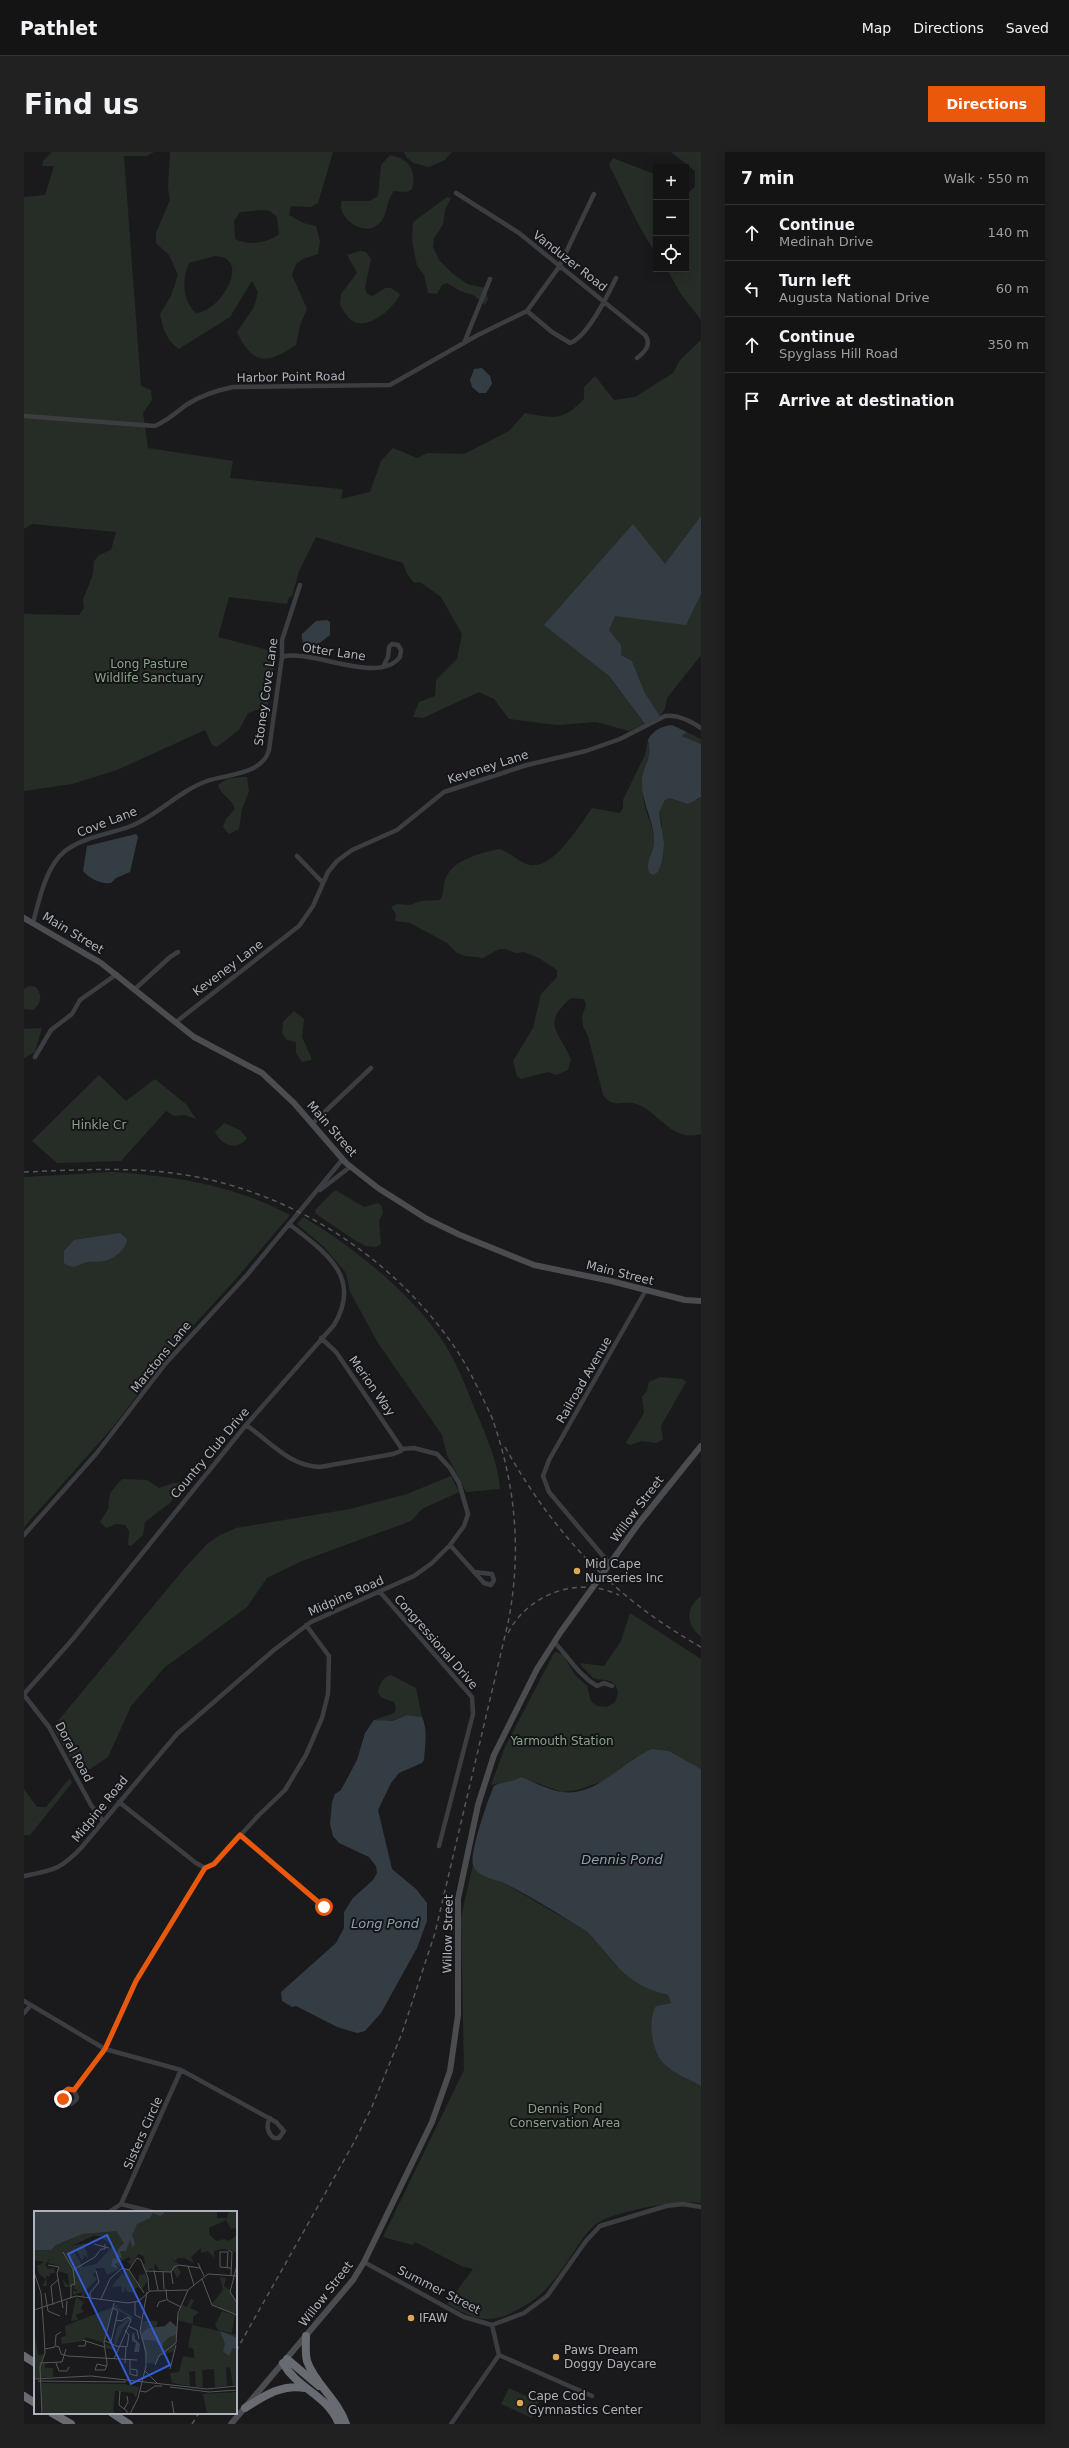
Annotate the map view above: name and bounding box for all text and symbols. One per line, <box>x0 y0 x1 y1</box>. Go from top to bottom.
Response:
text: Pathlet <box>20 17 97 39</box>
text: Map <box>862 20 891 36</box>
text: Directions <box>913 20 984 36</box>
text: Saved <box>1006 20 1049 36</box>
button: Directions <box>928 86 1045 122</box>
text: Find us <box>24 88 139 121</box>
map controls <box>653 164 689 272</box>
button: + <box>653 164 689 200</box>
text: 7 min <box>741 168 794 188</box>
text: Walk · 550 m <box>944 171 1029 186</box>
button: − <box>653 200 689 236</box>
text: Continue <box>779 216 855 234</box>
icon: ahead <box>741 222 763 244</box>
text: 140 m <box>987 225 1029 240</box>
street label: Vanduzer Road <box>530 228 610 294</box>
text: Medinah Drive <box>779 234 873 249</box>
button: locate <box>653 236 689 272</box>
text: Turn left <box>779 272 851 290</box>
icon: left <box>741 278 763 300</box>
text: 60 m <box>996 281 1029 296</box>
text: Augusta National Drive <box>779 290 930 305</box>
text: Continue <box>779 328 855 346</box>
icon: ahead <box>741 334 763 356</box>
text: 350 m <box>987 337 1029 352</box>
text: Spyglass Hill Road <box>779 346 898 361</box>
street label: Harbor Point Road <box>237 369 345 385</box>
icon: arrive <box>741 390 763 412</box>
text: Arrive at destination <box>779 392 954 410</box>
street label: Stoney Cove Lane <box>252 637 280 747</box>
street label: Otter Lane <box>301 641 367 663</box>
park label: Long Pasture Wildlife Sanctuary <box>95 657 203 685</box>
street label: Keveney Lane <box>446 747 530 787</box>
street label: Cove Lane <box>75 804 139 840</box>
street label: Main Street <box>40 909 106 957</box>
street label: Keveney Lane <box>190 937 266 999</box>
street label: Main Street <box>304 1098 360 1160</box>
park label: Hinkle Cr <box>72 1118 126 1132</box>
street label: Main Street <box>585 1258 655 1288</box>
street label: Marstons Lane <box>128 1319 194 1395</box>
street label: Railroad Avenue <box>554 1334 614 1426</box>
street label: Merion Way <box>346 1353 398 1419</box>
street label: Country Club Drive <box>168 1405 252 1501</box>
street label: Willow Street <box>608 1473 667 1545</box>
place label: Mid Cape Nurseries Inc <box>585 1557 664 1585</box>
marker: Mid Cape Nurseries Inc <box>572 1566 582 1576</box>
street label: Midpine Road <box>306 1573 386 1619</box>
street label: Congressional Drive <box>391 1592 481 1692</box>
street label: Doral Road <box>52 1720 96 1784</box>
park label: Yarmouth Station <box>509 1734 614 1748</box>
street label: Midpine Road <box>69 1773 131 1845</box>
water label: Dennis Pond <box>581 1852 663 1867</box>
street label: Willow Street <box>440 1894 456 1974</box>
route start <box>315 1898 333 1916</box>
water label: Long Pond <box>351 1916 420 1931</box>
route end <box>54 2090 72 2108</box>
street label: Sisters Circle <box>121 2095 165 2171</box>
park label: Dennis Pond Conservation Area <box>510 2102 620 2130</box>
inset map <box>34 2211 237 2414</box>
street label: Willow Street <box>296 2258 356 2329</box>
street label: Summer Street <box>395 2263 483 2317</box>
place label: IFAW <box>419 2311 448 2325</box>
marker: IFAW <box>406 2313 416 2323</box>
place label: Paws Dream Doggy Daycare <box>564 2343 656 2371</box>
marker: Paws Dream Doggy Daycare <box>551 2352 561 2362</box>
place label: Cape Cod Gymnastics Center <box>528 2389 642 2417</box>
marker: Cape Cod Gymnastics Center <box>515 2398 525 2408</box>

